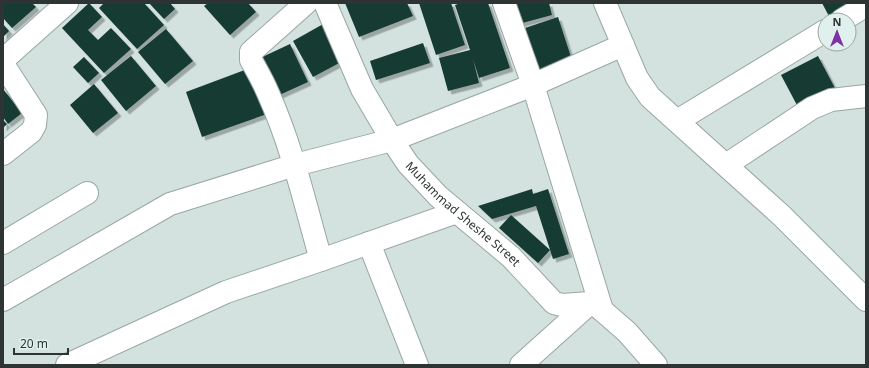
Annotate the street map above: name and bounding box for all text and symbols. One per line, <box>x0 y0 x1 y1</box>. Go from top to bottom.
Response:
north arrow <box>817 12 857 52</box>
text: N <box>833 14 841 29</box>
street label: Muhammad Sheshe Street <box>402 158 525 270</box>
scale bar <box>14 330 68 356</box>
text: 20 m <box>20 335 48 352</box>

